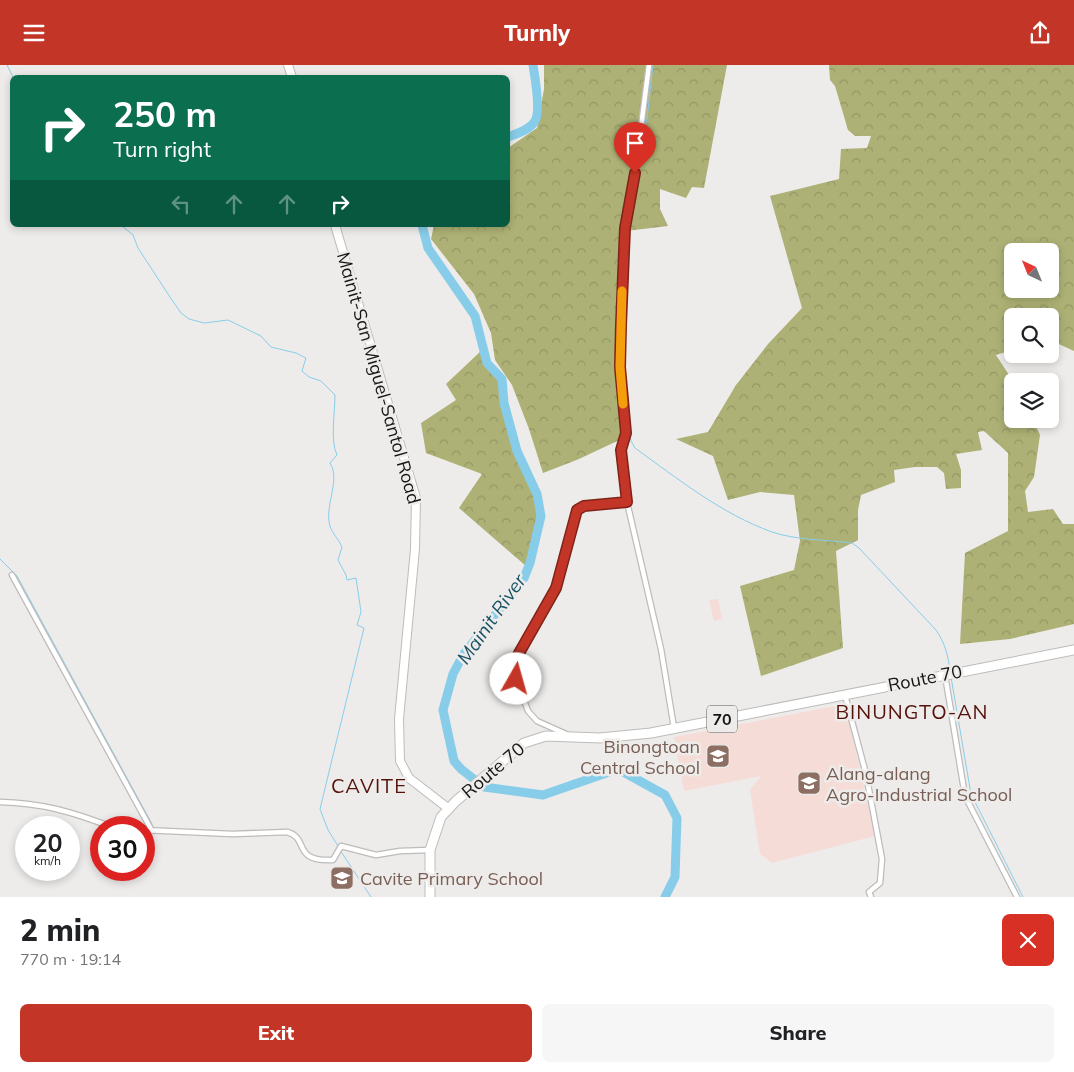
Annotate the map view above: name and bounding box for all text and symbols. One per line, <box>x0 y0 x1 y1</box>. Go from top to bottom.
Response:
icon: menu <box>20 19 48 47</box>
text: Turnly <box>504 19 570 47</box>
icon: share <box>1026 19 1054 47</box>
text: 250 m <box>113 92 217 136</box>
icon: right <box>30 95 95 160</box>
pin <box>614 122 656 173</box>
icon: arrive <box>621 129 649 157</box>
text: Turn right <box>113 135 211 163</box>
icon: left <box>167 190 195 218</box>
icon: ahead <box>220 190 248 218</box>
icon: ahead <box>273 190 301 218</box>
icon: right <box>326 190 354 218</box>
north arrow <box>1004 243 1059 297</box>
map controls <box>1004 243 1059 428</box>
street label: Mainit-San Miguel-Santol Road <box>332 250 426 506</box>
button: search <box>1004 308 1059 363</box>
button: layers <box>1004 373 1059 428</box>
water label: Mainit River <box>451 568 531 669</box>
position arrow <box>489 652 541 704</box>
street label: Route 70 <box>886 660 964 696</box>
district label: BINUNGTO-AN <box>835 699 989 724</box>
road number: 70 <box>707 706 737 733</box>
place label: Binongtoan Central School <box>580 735 700 779</box>
street label: Route 70 <box>457 737 529 803</box>
school or university icon: Binongtoan Central School <box>705 743 731 769</box>
place label: Alang-alang Agro-Industrial School <box>826 762 1012 806</box>
school or university icon: Alang-alang Agro-Industrial School <box>796 770 822 796</box>
district label: CAVITE <box>331 773 407 798</box>
speed limit sign: 30 <box>90 816 155 881</box>
text: 20 <box>32 827 63 858</box>
text: km/h <box>34 853 61 868</box>
school or university icon: Cavite Primary School <box>329 865 355 891</box>
place label: Cavite Primary School <box>360 867 543 890</box>
text: 2 min <box>20 911 100 949</box>
button: close <box>1002 914 1054 966</box>
text: 770 m · 19:14 <box>20 949 121 969</box>
button: Exit <box>20 1004 532 1062</box>
button: Share <box>542 1004 1054 1062</box>

